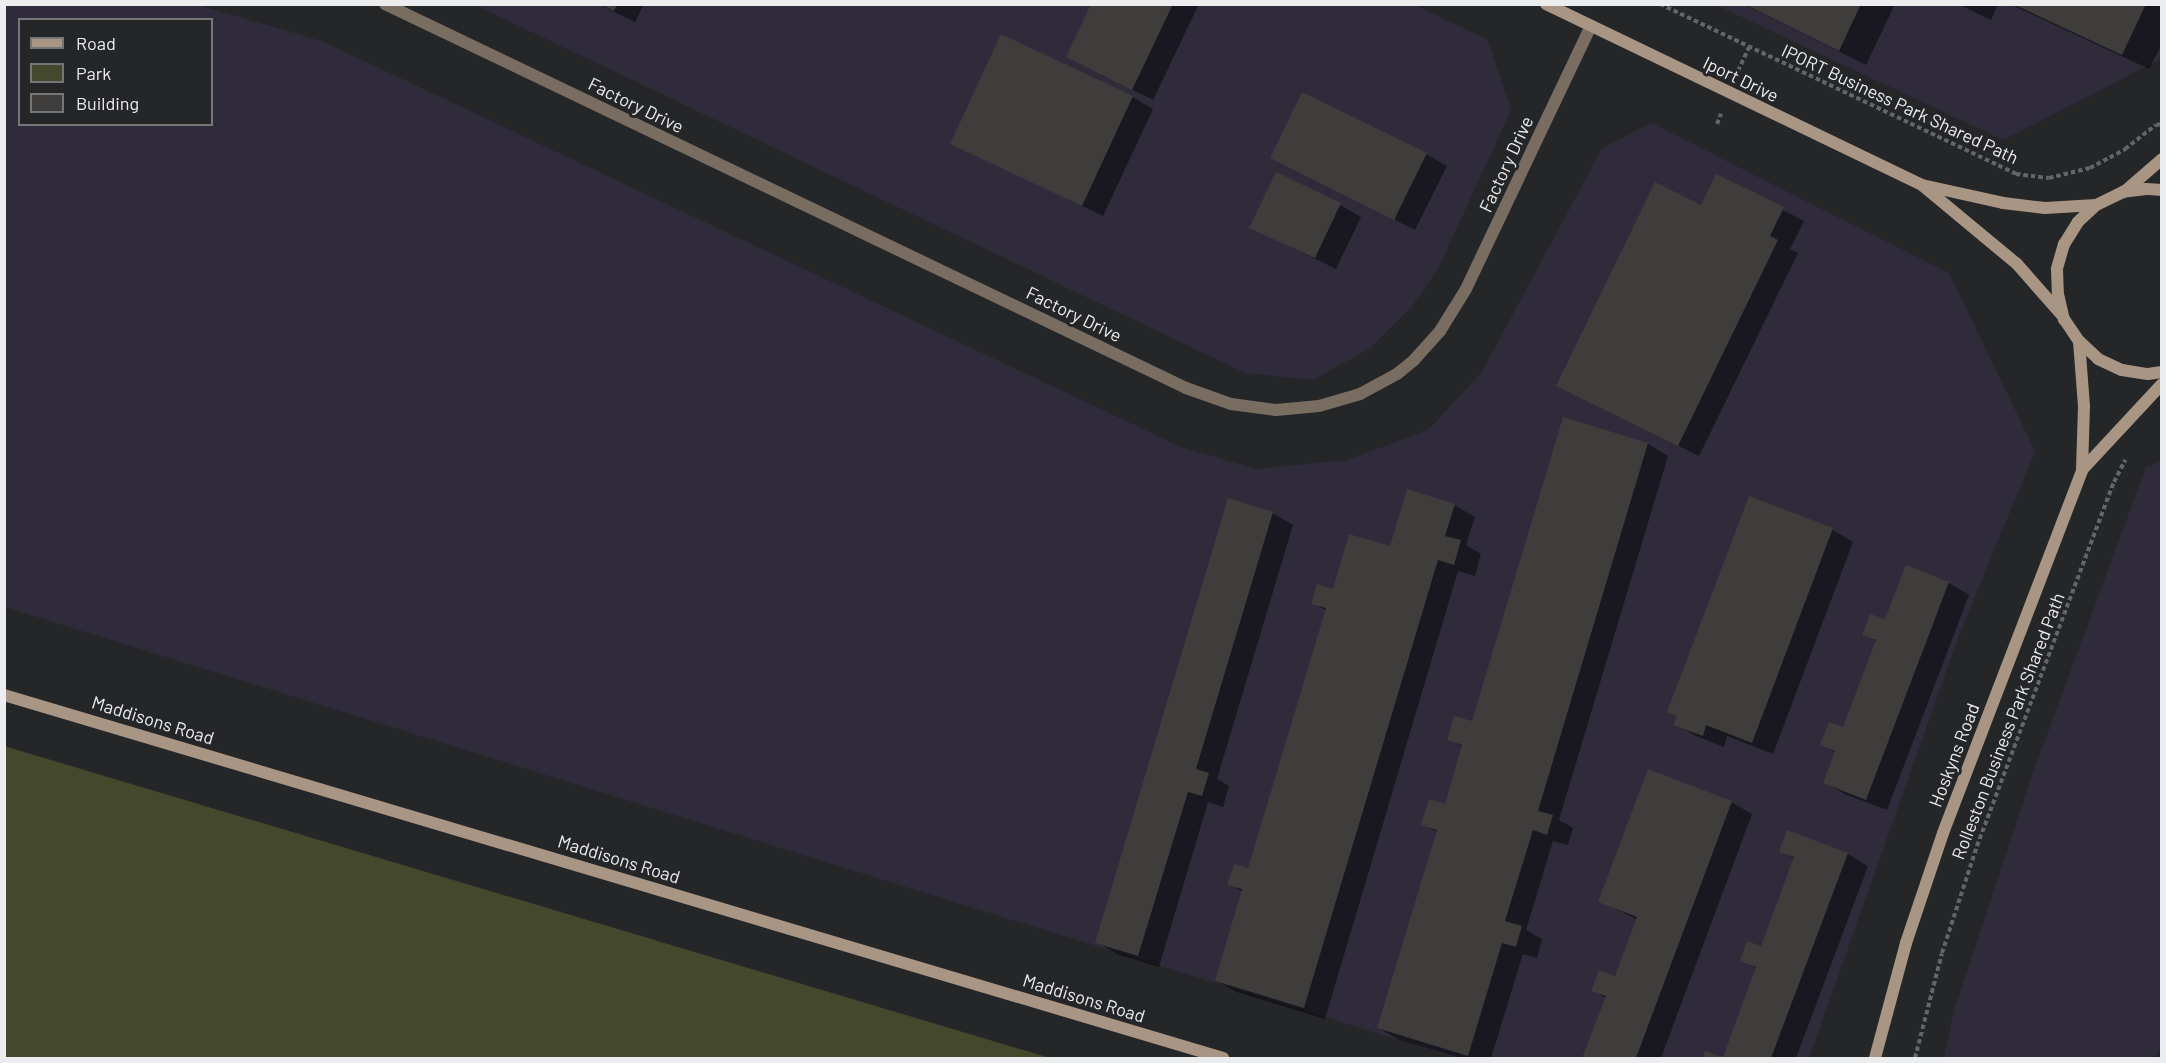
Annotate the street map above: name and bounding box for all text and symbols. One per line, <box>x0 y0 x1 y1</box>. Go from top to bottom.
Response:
legend <box>18 18 213 126</box>
text: Road <box>76 32 116 54</box>
street label: IPORT Business Park Shared Path <box>1778 40 2022 168</box>
street label: Iport Drive <box>1700 51 1782 107</box>
text: Park <box>76 62 111 84</box>
street label: Factory Drive <box>585 73 687 137</box>
text: Building <box>76 92 139 114</box>
street label: Factory Drive <box>1474 113 1538 215</box>
street label: Factory Drive <box>1023 282 1125 346</box>
street label: Rolleston Business Park Shared Path <box>1947 590 2069 862</box>
street label: Maddisons Road <box>89 691 217 749</box>
street label: Hoskyns Road <box>1924 700 1984 810</box>
street label: Maddisons Road <box>555 830 683 888</box>
street label: Maddisons Road <box>1020 969 1148 1027</box>

